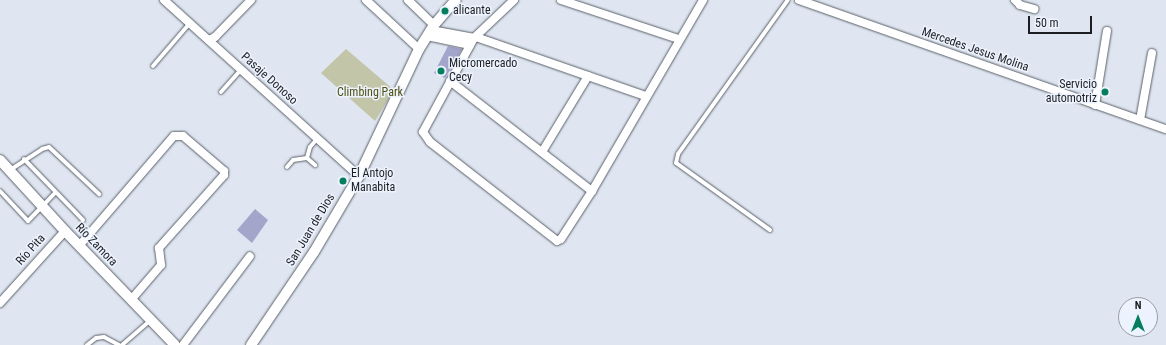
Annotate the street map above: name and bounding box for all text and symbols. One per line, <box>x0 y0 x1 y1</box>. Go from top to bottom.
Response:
place label: alicante <box>453 4 491 18</box>
marker: alicante <box>440 6 450 16</box>
scale bar <box>1030 8 1094 34</box>
text: 50 m <box>1035 16 1059 30</box>
street label: Mercedes Jesus Molina <box>920 25 1030 75</box>
street label: Pasaje Donoso <box>238 50 300 108</box>
place label: Micromercado Cecy <box>449 57 517 85</box>
marker: Micromercado Cecy <box>436 66 446 76</box>
place label: Servicio automotriz <box>1046 78 1097 106</box>
park label: Climbing Park <box>337 86 403 100</box>
marker: Servicio automotriz <box>1100 87 1110 97</box>
place label: El Antojo Manabita <box>351 167 395 195</box>
marker: El Antojo Manabita <box>338 176 348 186</box>
street label: San Juan de Dios <box>284 191 338 269</box>
street label: Río Zamora <box>72 220 120 270</box>
street label: Río Pita <box>13 232 49 268</box>
north arrow <box>1118 297 1158 337</box>
text: N <box>1135 299 1141 312</box>

